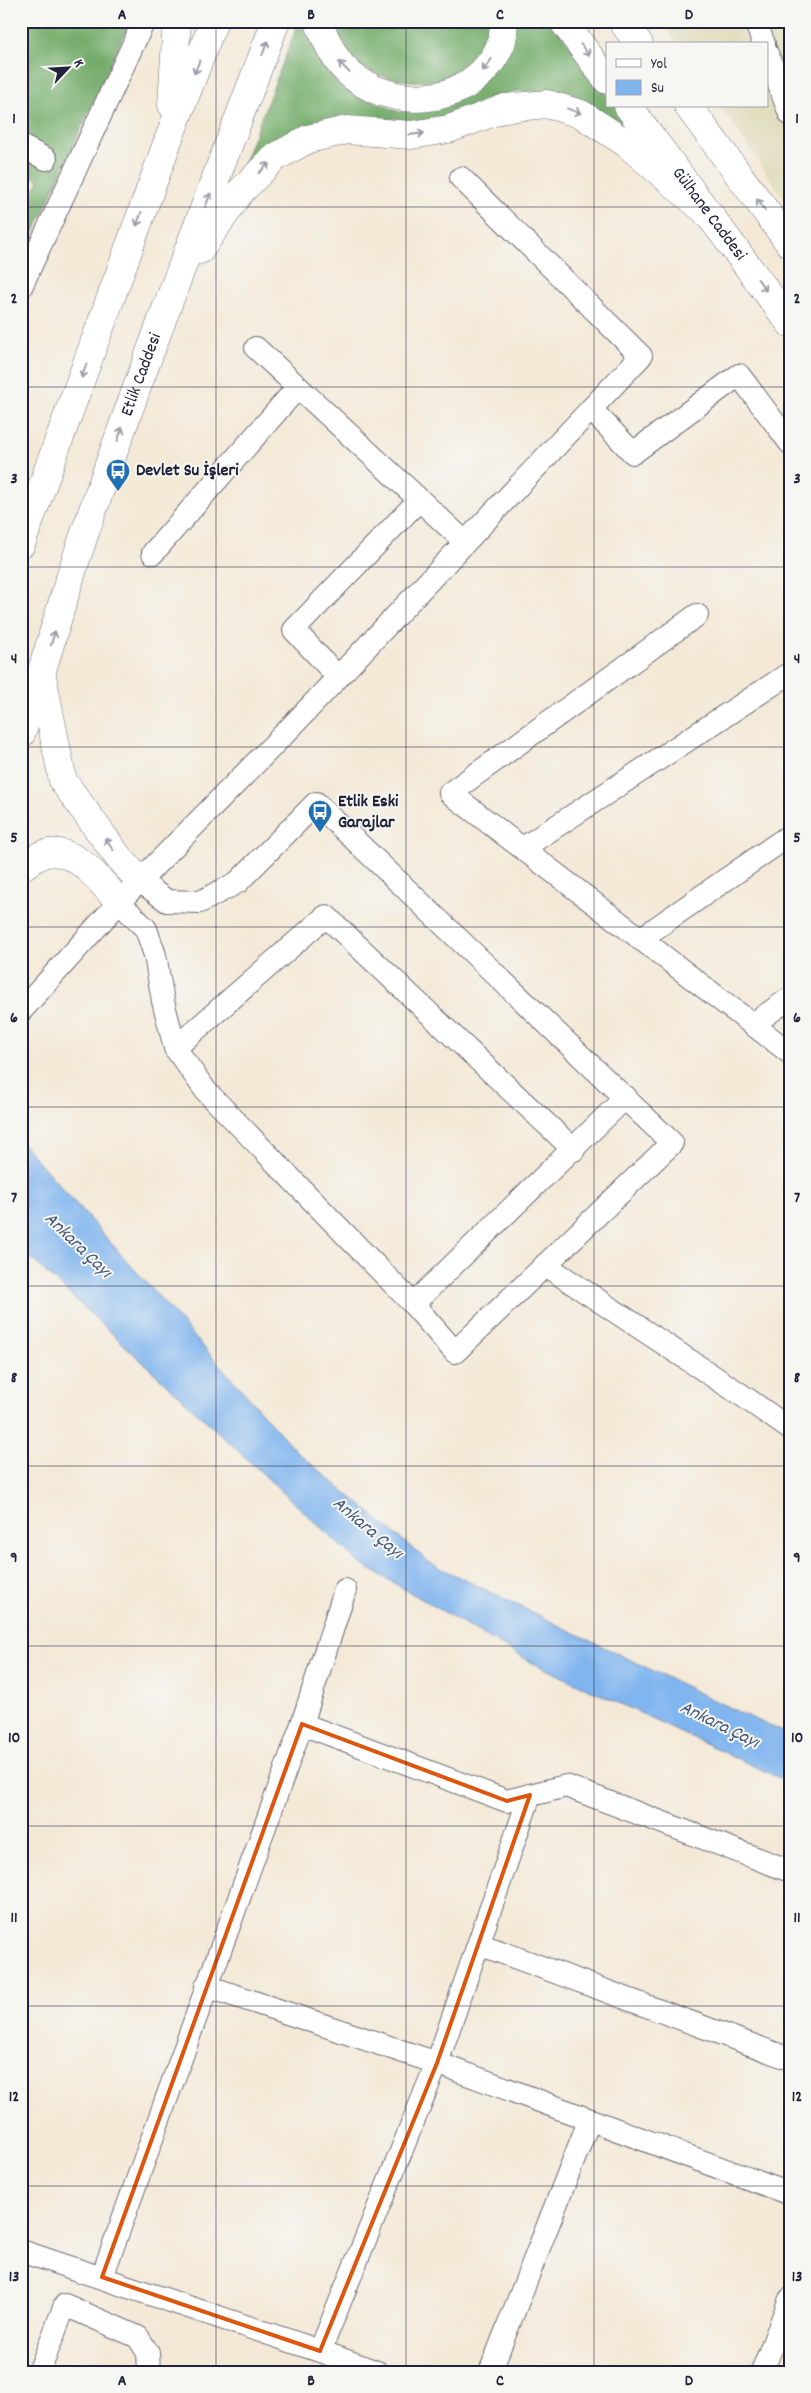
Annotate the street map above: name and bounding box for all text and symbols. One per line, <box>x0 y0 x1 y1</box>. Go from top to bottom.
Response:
text: A <box>118 4 127 27</box>
text: B <box>307 4 315 27</box>
text: C <box>496 4 504 27</box>
text: D <box>685 4 694 27</box>
one-way arrow <box>261 41 271 56</box>
north arrow <box>42 42 92 92</box>
legend <box>606 42 768 108</box>
one-way arrow <box>580 43 591 56</box>
text: Yol <box>651 54 667 76</box>
text: K <box>68 56 89 71</box>
one-way arrow <box>191 59 201 74</box>
one-way arrow <box>482 59 493 72</box>
one-way arrow <box>338 61 350 74</box>
text: Su <box>651 78 664 100</box>
one-way arrow <box>565 107 581 116</box>
text: 1 <box>12 108 16 131</box>
text: 1 <box>795 108 799 131</box>
one-way arrow <box>408 129 424 139</box>
one-way arrow <box>258 162 270 174</box>
street label: Gülhane Caddesi <box>665 162 752 266</box>
one-way arrow <box>204 192 213 208</box>
one-way arrow <box>756 198 766 212</box>
one-way arrow <box>134 211 143 226</box>
one-way arrow <box>757 278 767 292</box>
text: 2 <box>11 288 18 311</box>
text: 2 <box>794 288 801 311</box>
street label: Etlik Caddesi <box>115 330 168 420</box>
one-way arrow <box>79 363 88 379</box>
one-way arrow <box>116 427 125 442</box>
bus stop icon: Devlet Su İşleri <box>105 458 131 492</box>
place label: Devlet Su İşleri <box>136 459 239 484</box>
text: 3 <box>10 468 18 491</box>
text: 3 <box>793 468 801 491</box>
one-way arrow <box>48 630 58 646</box>
text: 4 <box>11 648 17 671</box>
text: 4 <box>794 648 800 671</box>
place label: Etlik Eski Garajlar <box>338 790 399 836</box>
bus stop icon: Etlik Eski Garajlar <box>307 799 333 833</box>
text: 5 <box>10 827 18 850</box>
text: 5 <box>793 827 801 850</box>
one-way arrow <box>104 837 114 851</box>
text: 6 <box>10 1007 18 1030</box>
text: 6 <box>793 1007 801 1030</box>
text: 7 <box>11 1187 17 1210</box>
text: 7 <box>794 1187 800 1210</box>
water label: Ankara Çayı <box>37 1207 118 1286</box>
text: 8 <box>11 1367 18 1390</box>
text: 8 <box>794 1367 801 1390</box>
water label: Ankara Çayı <box>326 1491 409 1568</box>
text: 9 <box>10 1547 18 1570</box>
text: 9 <box>793 1547 801 1570</box>
water label: Ankara Çayı <box>675 1695 765 1757</box>
text: 10 <box>8 1727 20 1750</box>
text: 10 <box>791 1727 803 1750</box>
text: 11 <box>10 1907 18 1930</box>
text: 11 <box>793 1907 801 1930</box>
text: 12 <box>9 2086 19 2109</box>
text: 12 <box>792 2086 802 2109</box>
text: 13 <box>9 2266 19 2289</box>
text: 13 <box>792 2266 802 2289</box>
text: A <box>118 2370 127 2393</box>
text: B <box>307 2370 315 2393</box>
text: C <box>496 2370 504 2393</box>
text: D <box>685 2370 694 2393</box>

